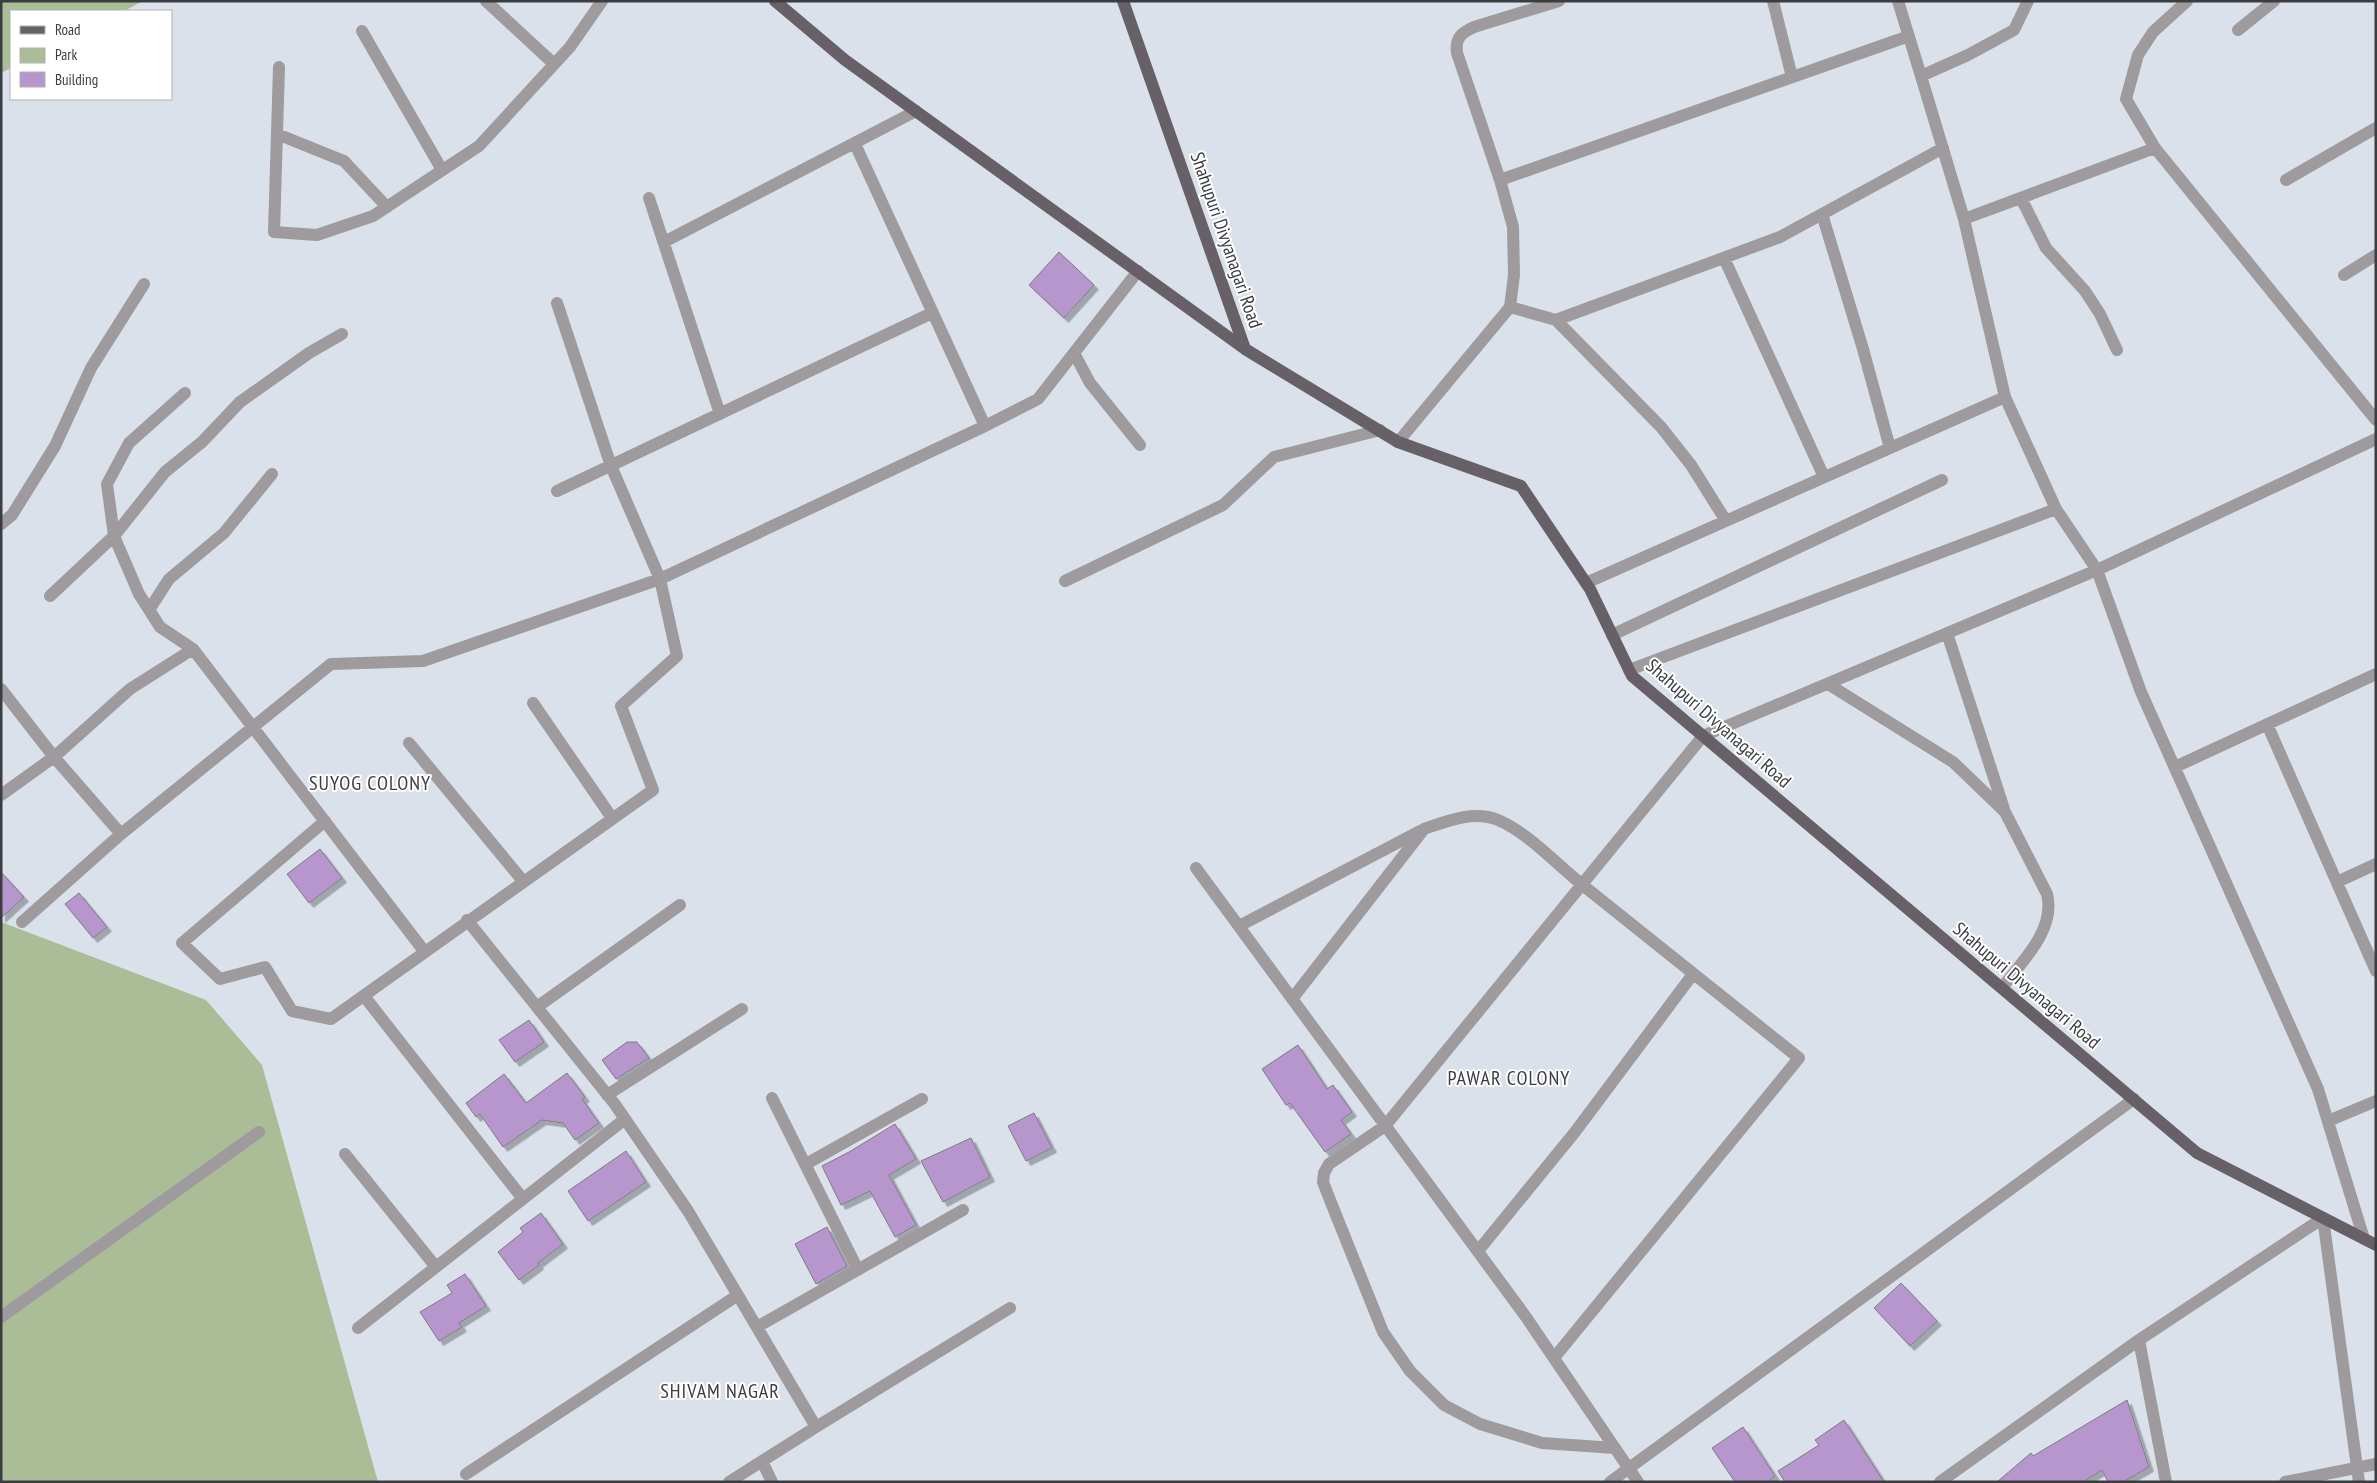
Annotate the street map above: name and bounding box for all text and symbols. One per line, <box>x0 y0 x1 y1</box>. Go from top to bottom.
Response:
legend <box>10 10 172 100</box>
text: Road <box>55 20 81 39</box>
text: Park <box>55 45 77 64</box>
text: Building <box>55 70 98 89</box>
street label: Shahupuri Divyanagari Road <box>1186 149 1268 331</box>
street label: Shahupuri Divyanagari Road <box>1641 653 1797 793</box>
district label: SUYOG COLONY <box>309 770 431 796</box>
street label: Shahupuri Divyanagari Road <box>1949 917 2105 1053</box>
district label: PAWAR COLONY <box>1448 1065 1570 1091</box>
district label: SHIVAM NAGAR <box>660 1378 780 1404</box>

